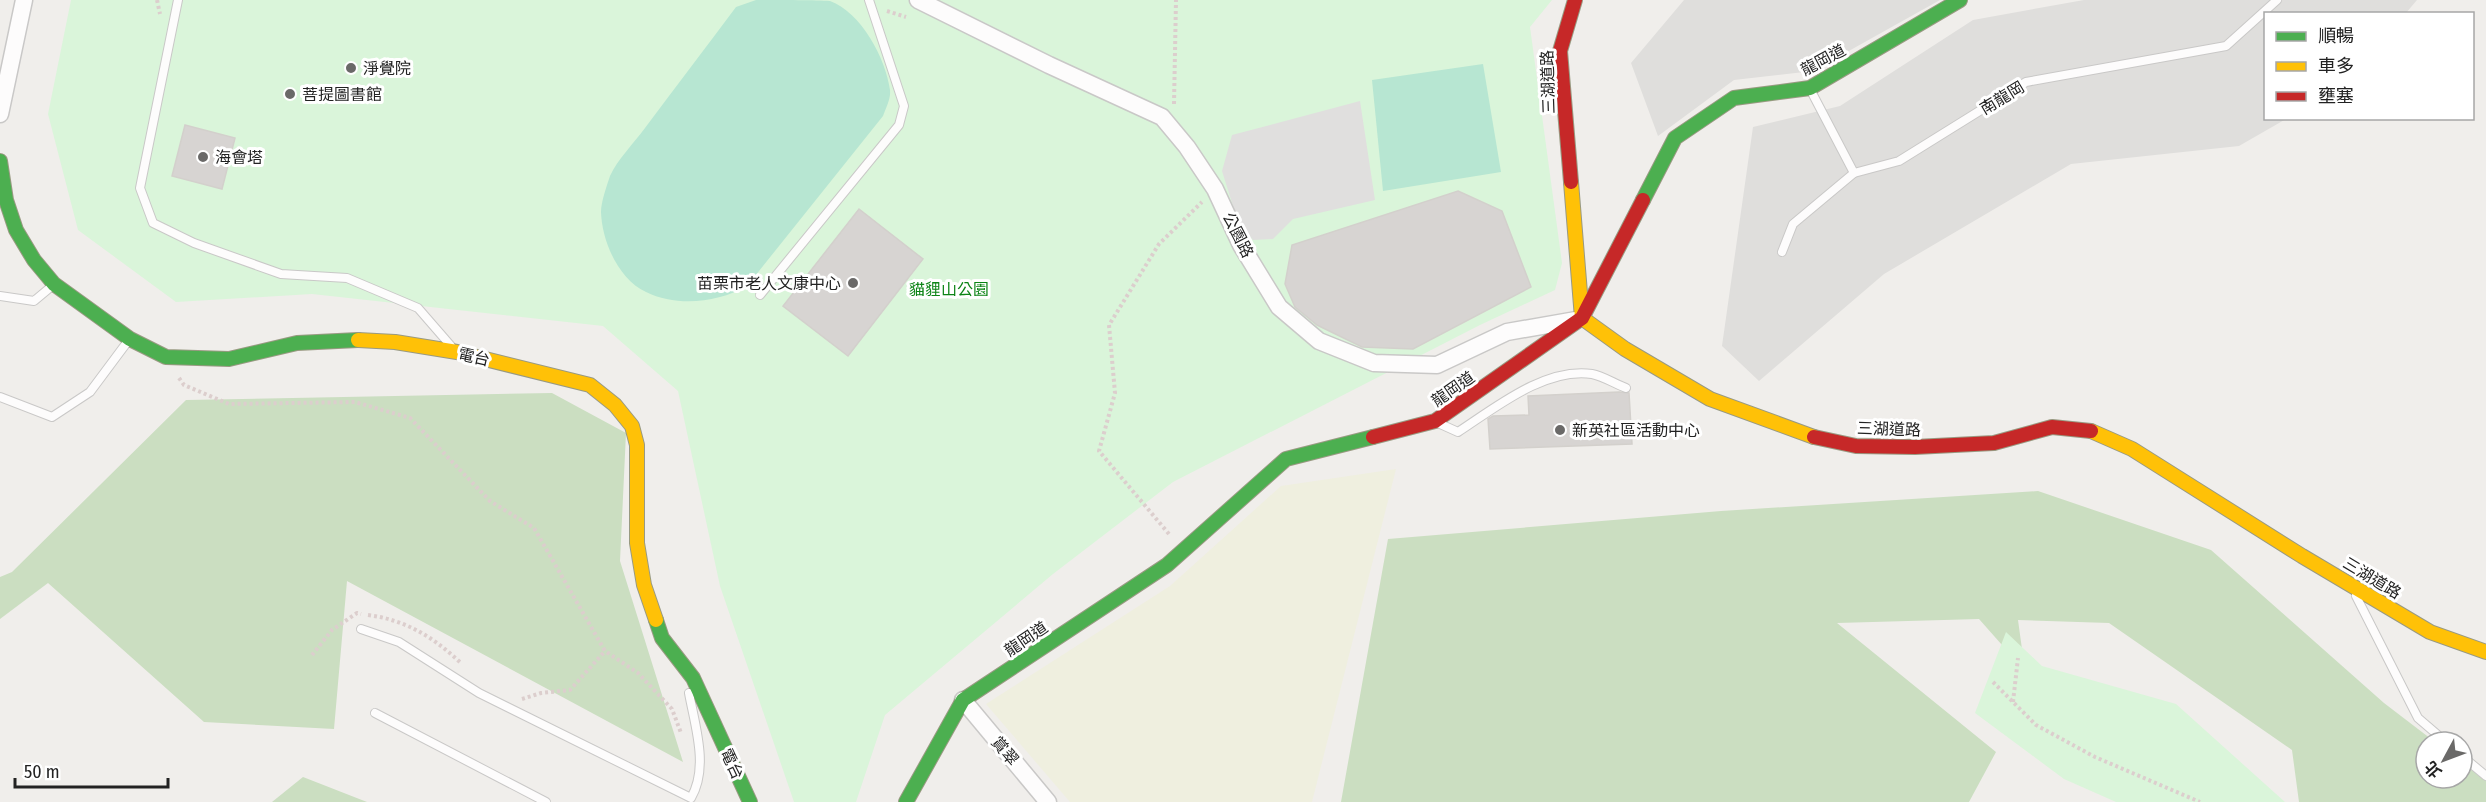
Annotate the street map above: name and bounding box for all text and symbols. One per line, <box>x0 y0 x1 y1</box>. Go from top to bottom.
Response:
legend <box>2264 12 2474 120</box>
text: 順暢 <box>2318 25 2354 47</box>
street label: 龍岡道 <box>1797 40 1849 80</box>
street label: 三湖道路 <box>1537 50 1559 114</box>
text: 車多 <box>2318 55 2354 77</box>
place label: 淨覺院 <box>363 59 411 78</box>
marker: 淨覺院 <box>344 61 358 75</box>
street label: 南龍岡 <box>1977 77 2027 119</box>
place label: 菩提圖書館 <box>302 85 382 104</box>
text: 壅塞 <box>2318 85 2354 107</box>
marker: 菩提圖書館 <box>283 87 297 101</box>
place label: 海會塔 <box>215 148 263 167</box>
marker: 海會塔 <box>196 150 210 164</box>
street label: 公園路 <box>1219 209 1257 261</box>
place label: 苗栗市老人文康中心 <box>697 274 841 293</box>
marker: 苗栗市老人文康中心 <box>846 276 860 290</box>
park label: 貓貍山公園 <box>909 280 989 299</box>
street label: 電台 <box>456 344 492 370</box>
street label: 龍岡道 <box>1428 367 1478 411</box>
street label: 三湖道路 <box>1857 418 1921 440</box>
place label: 新英社區活動中心 <box>1572 421 1700 440</box>
marker: 新英社區活動中心 <box>1553 423 1567 437</box>
street label: 三湖道路 <box>2340 553 2404 603</box>
street label: 龍岡道 <box>1001 618 1051 660</box>
north arrow <box>2414 730 2474 790</box>
street label: 賞翠 <box>987 733 1023 769</box>
street label: 電台 <box>717 745 747 783</box>
scale bar <box>15 751 168 789</box>
text: 北 <box>2421 757 2445 782</box>
text: 50 m <box>24 761 60 783</box>

